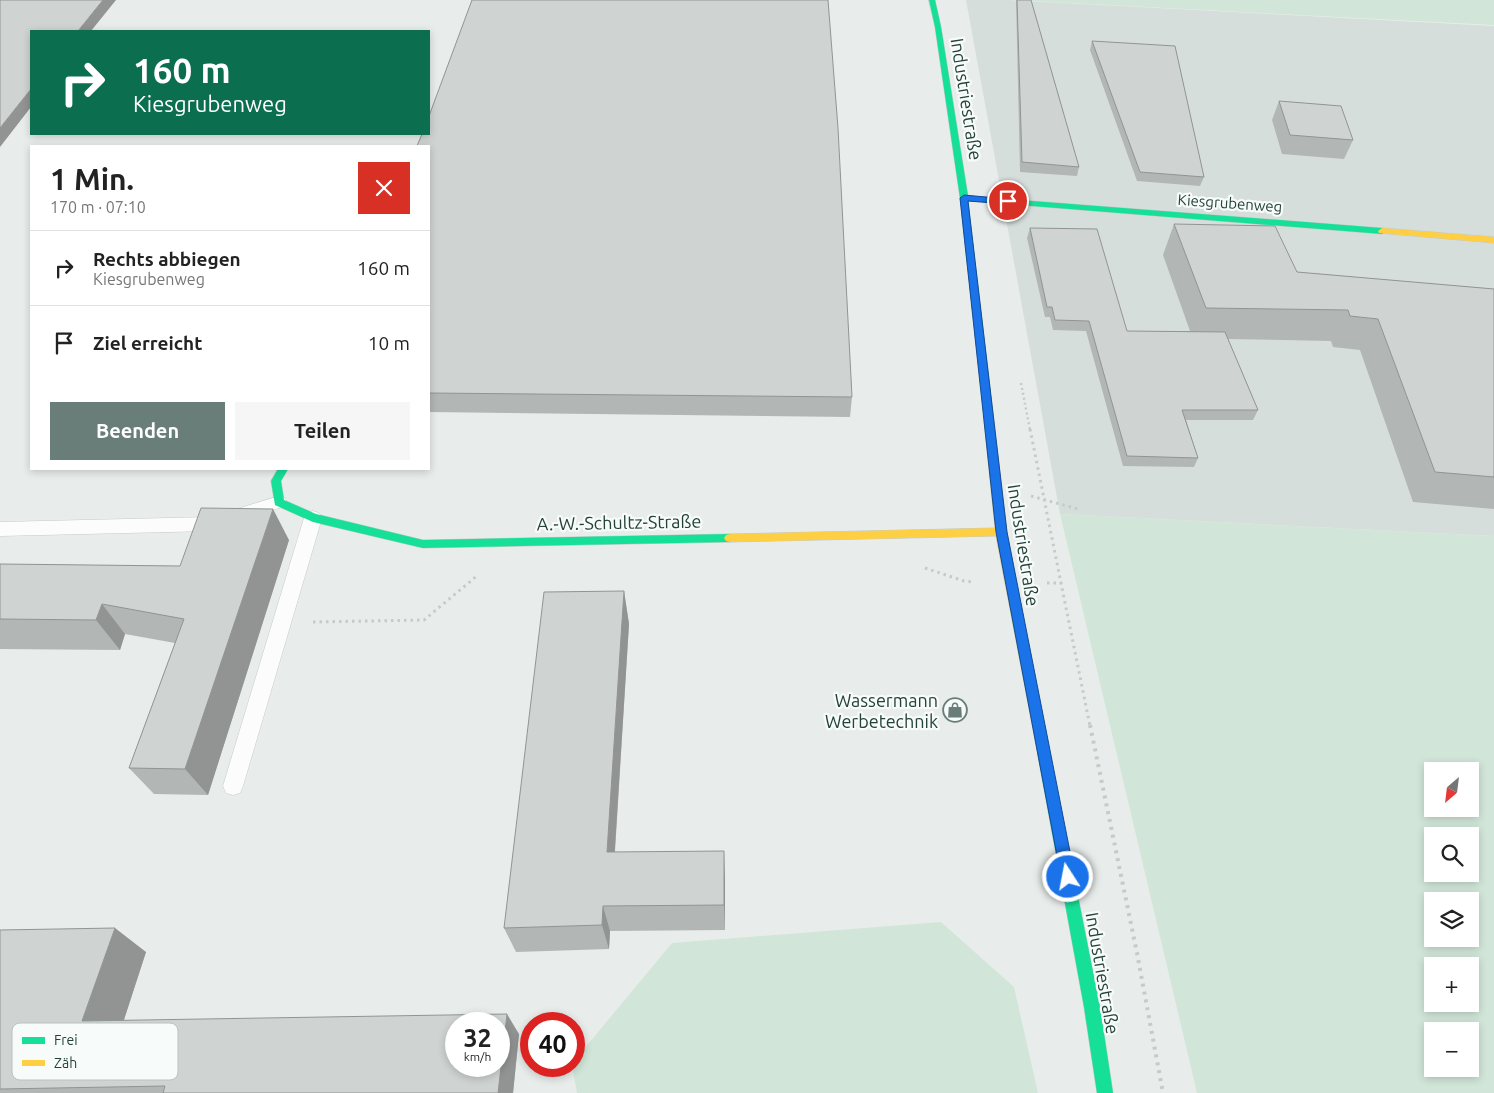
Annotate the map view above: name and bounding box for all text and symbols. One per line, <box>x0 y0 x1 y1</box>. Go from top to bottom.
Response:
street label: Industriestraße <box>947 36 987 162</box>
icon: right <box>50 50 115 115</box>
text: 160 m <box>133 50 231 90</box>
text: Kiesgrubenweg <box>133 91 287 116</box>
text: 1 Min. <box>50 162 134 196</box>
button: close <box>358 162 410 214</box>
pin <box>987 180 1029 222</box>
icon: arrive <box>994 187 1022 215</box>
street label: Kiesgrubenweg <box>1177 191 1283 215</box>
text: 170 m · 07:10 <box>50 198 146 216</box>
text: Rechts abbiegen <box>93 248 241 270</box>
icon: right <box>50 254 78 282</box>
text: 160 m <box>357 257 410 279</box>
text: Kiesgrubenweg <box>93 270 205 288</box>
icon: arrive <box>50 329 78 357</box>
text: Ziel erreicht <box>93 332 202 354</box>
text: 10 m <box>368 332 410 354</box>
button: Beenden <box>50 402 225 460</box>
button: Teilen <box>235 402 410 460</box>
street label: Industriestraße <box>1004 482 1044 608</box>
street label: A.-W.-Schultz-Straße <box>537 511 701 533</box>
place label: Wassermann Werbetechnik <box>825 690 938 731</box>
shop icon: Wassermann Werbetechnik <box>942 697 968 723</box>
north arrow <box>1424 762 1479 818</box>
map controls <box>1424 762 1479 1077</box>
button: search <box>1424 827 1479 882</box>
position arrow <box>1041 850 1093 902</box>
button: layers <box>1424 892 1479 947</box>
street label: Industriestraße <box>1082 910 1124 1036</box>
button: + <box>1424 957 1479 1012</box>
speed limit sign: 40 <box>520 1012 585 1077</box>
button: − <box>1424 1022 1479 1077</box>
legend <box>12 1023 178 1080</box>
text: 32 <box>463 1024 492 1052</box>
text: Frei <box>54 1032 78 1048</box>
text: km/h <box>464 1050 491 1063</box>
text: Zäh <box>54 1055 77 1071</box>

